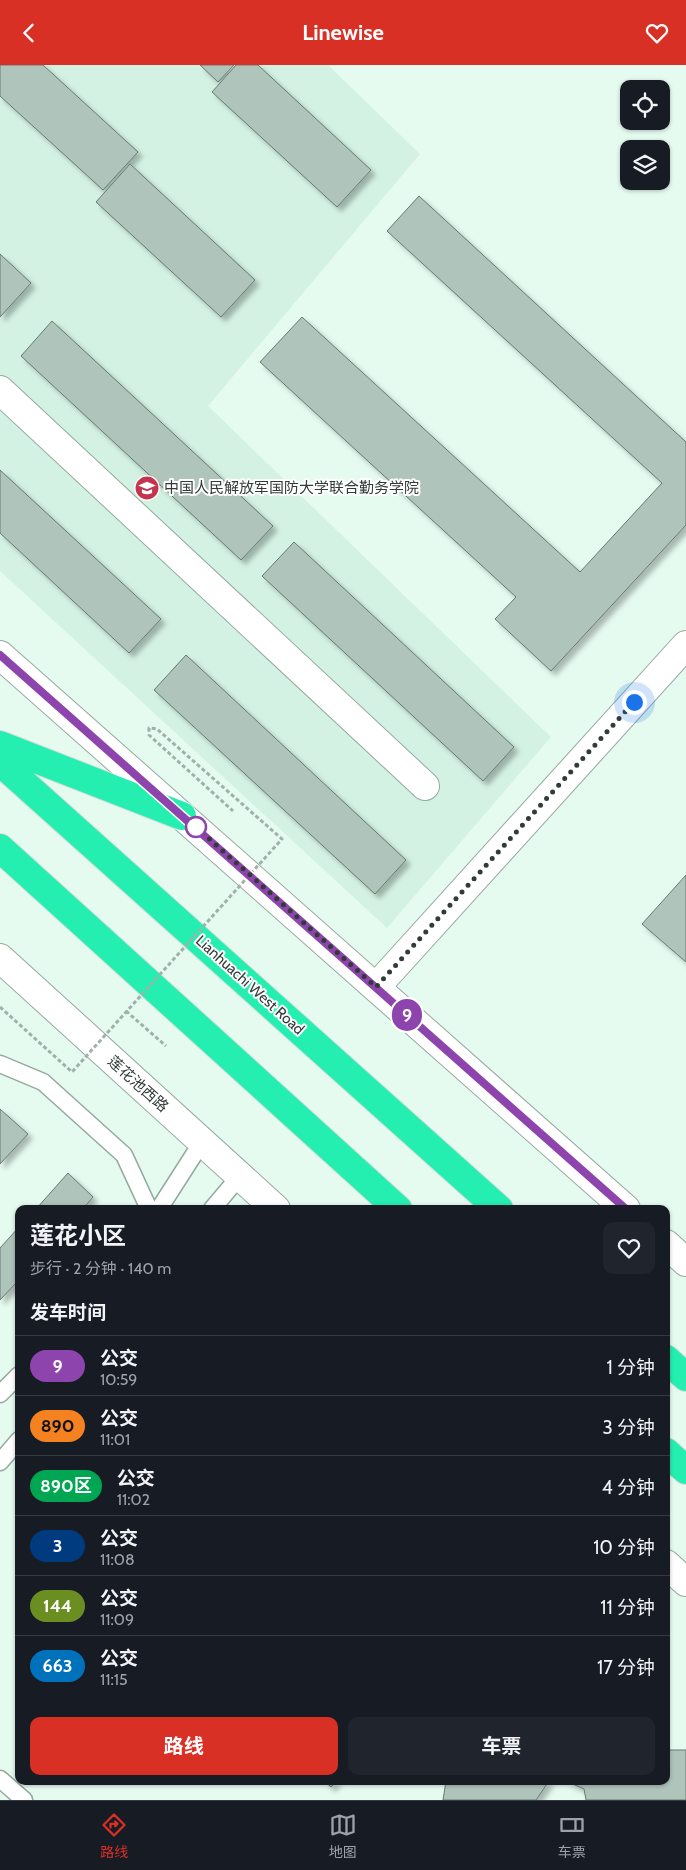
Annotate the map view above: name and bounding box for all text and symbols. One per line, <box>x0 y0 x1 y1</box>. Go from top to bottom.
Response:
icon: back <box>15 19 43 47</box>
text: Linewise <box>302 19 384 46</box>
icon: heart <box>643 19 671 47</box>
map controls <box>620 80 670 190</box>
button: locate <box>620 80 670 130</box>
button: layers <box>620 140 670 190</box>
school or university icon: 中国人民解放军国防大学联合勤务学院 <box>134 475 160 501</box>
place label: 中国人民解放军国防大学联合勤务学院 <box>164 479 419 497</box>
your location <box>622 690 647 715</box>
unlabelled marker <box>185 816 207 838</box>
street label: Lianhuachi West Road <box>192 932 308 1038</box>
line badge: 9 <box>391 999 423 1031</box>
text: 9 <box>402 1004 412 1026</box>
street label: 莲花池西路 <box>104 1052 172 1116</box>
text: 莲花小区 <box>30 1221 126 1250</box>
button: heart <box>603 1222 655 1274</box>
text: 步行 · 2 分钟 · 140 m <box>30 1259 171 1278</box>
text: 发车时间 <box>30 1301 106 1324</box>
text: 公交 <box>100 1347 138 1370</box>
text: 9 <box>52 1355 63 1377</box>
text: 1 分钟 <box>607 1356 655 1379</box>
text: 10:59 <box>100 1370 137 1389</box>
text: 公交 <box>100 1407 138 1430</box>
text: 890 <box>41 1415 74 1437</box>
text: 3 分钟 <box>602 1416 655 1439</box>
text: 11:01 <box>100 1430 130 1449</box>
text: 公交 <box>117 1467 155 1490</box>
text: 890区 <box>40 1475 92 1497</box>
text: 4 分钟 <box>602 1476 655 1499</box>
text: 11:02 <box>117 1490 150 1509</box>
text: 公交 <box>100 1527 138 1550</box>
text: 3 <box>53 1535 62 1557</box>
text: 10 分钟 <box>593 1536 655 1559</box>
text: 11:08 <box>100 1550 135 1569</box>
text: 公交 <box>100 1587 138 1610</box>
text: 144 <box>43 1595 72 1617</box>
text: 11 分钟 <box>600 1596 655 1619</box>
text: 11:09 <box>100 1610 134 1629</box>
text: 公交 <box>100 1647 138 1670</box>
text: 663 <box>43 1655 72 1677</box>
text: 17 分钟 <box>597 1656 655 1679</box>
text: 11:15 <box>100 1670 128 1689</box>
button: 路线 <box>30 1717 338 1775</box>
button: 车票 <box>348 1717 655 1775</box>
tab: 路线 <box>100 1811 128 1861</box>
tab: 地图 <box>329 1811 357 1861</box>
tab: 车票 <box>558 1811 586 1861</box>

